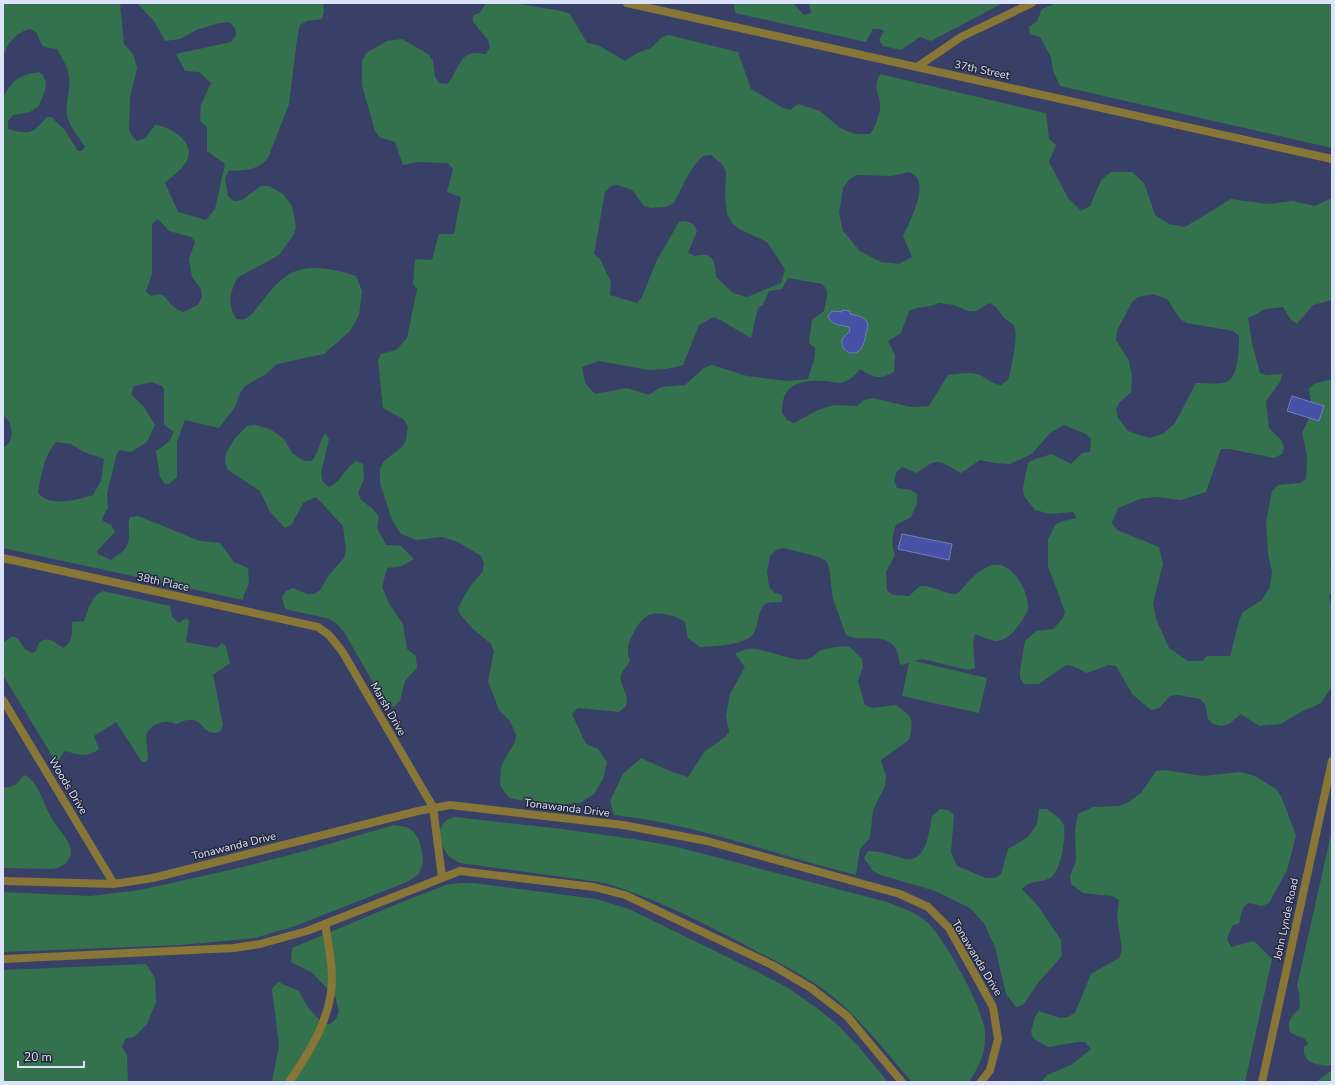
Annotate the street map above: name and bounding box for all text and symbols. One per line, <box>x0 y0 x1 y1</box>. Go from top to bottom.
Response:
street label: 37th Street <box>953 57 1011 83</box>
street label: 38th Place <box>136 569 191 595</box>
street label: Marsh Drive <box>367 679 409 739</box>
street label: Woods Drive <box>45 755 91 818</box>
street label: Tonawanda Drive <box>523 795 611 821</box>
street label: Tonawanda Drive <box>190 828 278 864</box>
street label: John Lynde Road <box>1270 877 1302 962</box>
street label: Tonawanda Drive <box>948 917 1006 999</box>
scale bar <box>18 1043 84 1069</box>
text: 20 m <box>24 1049 52 1065</box>

